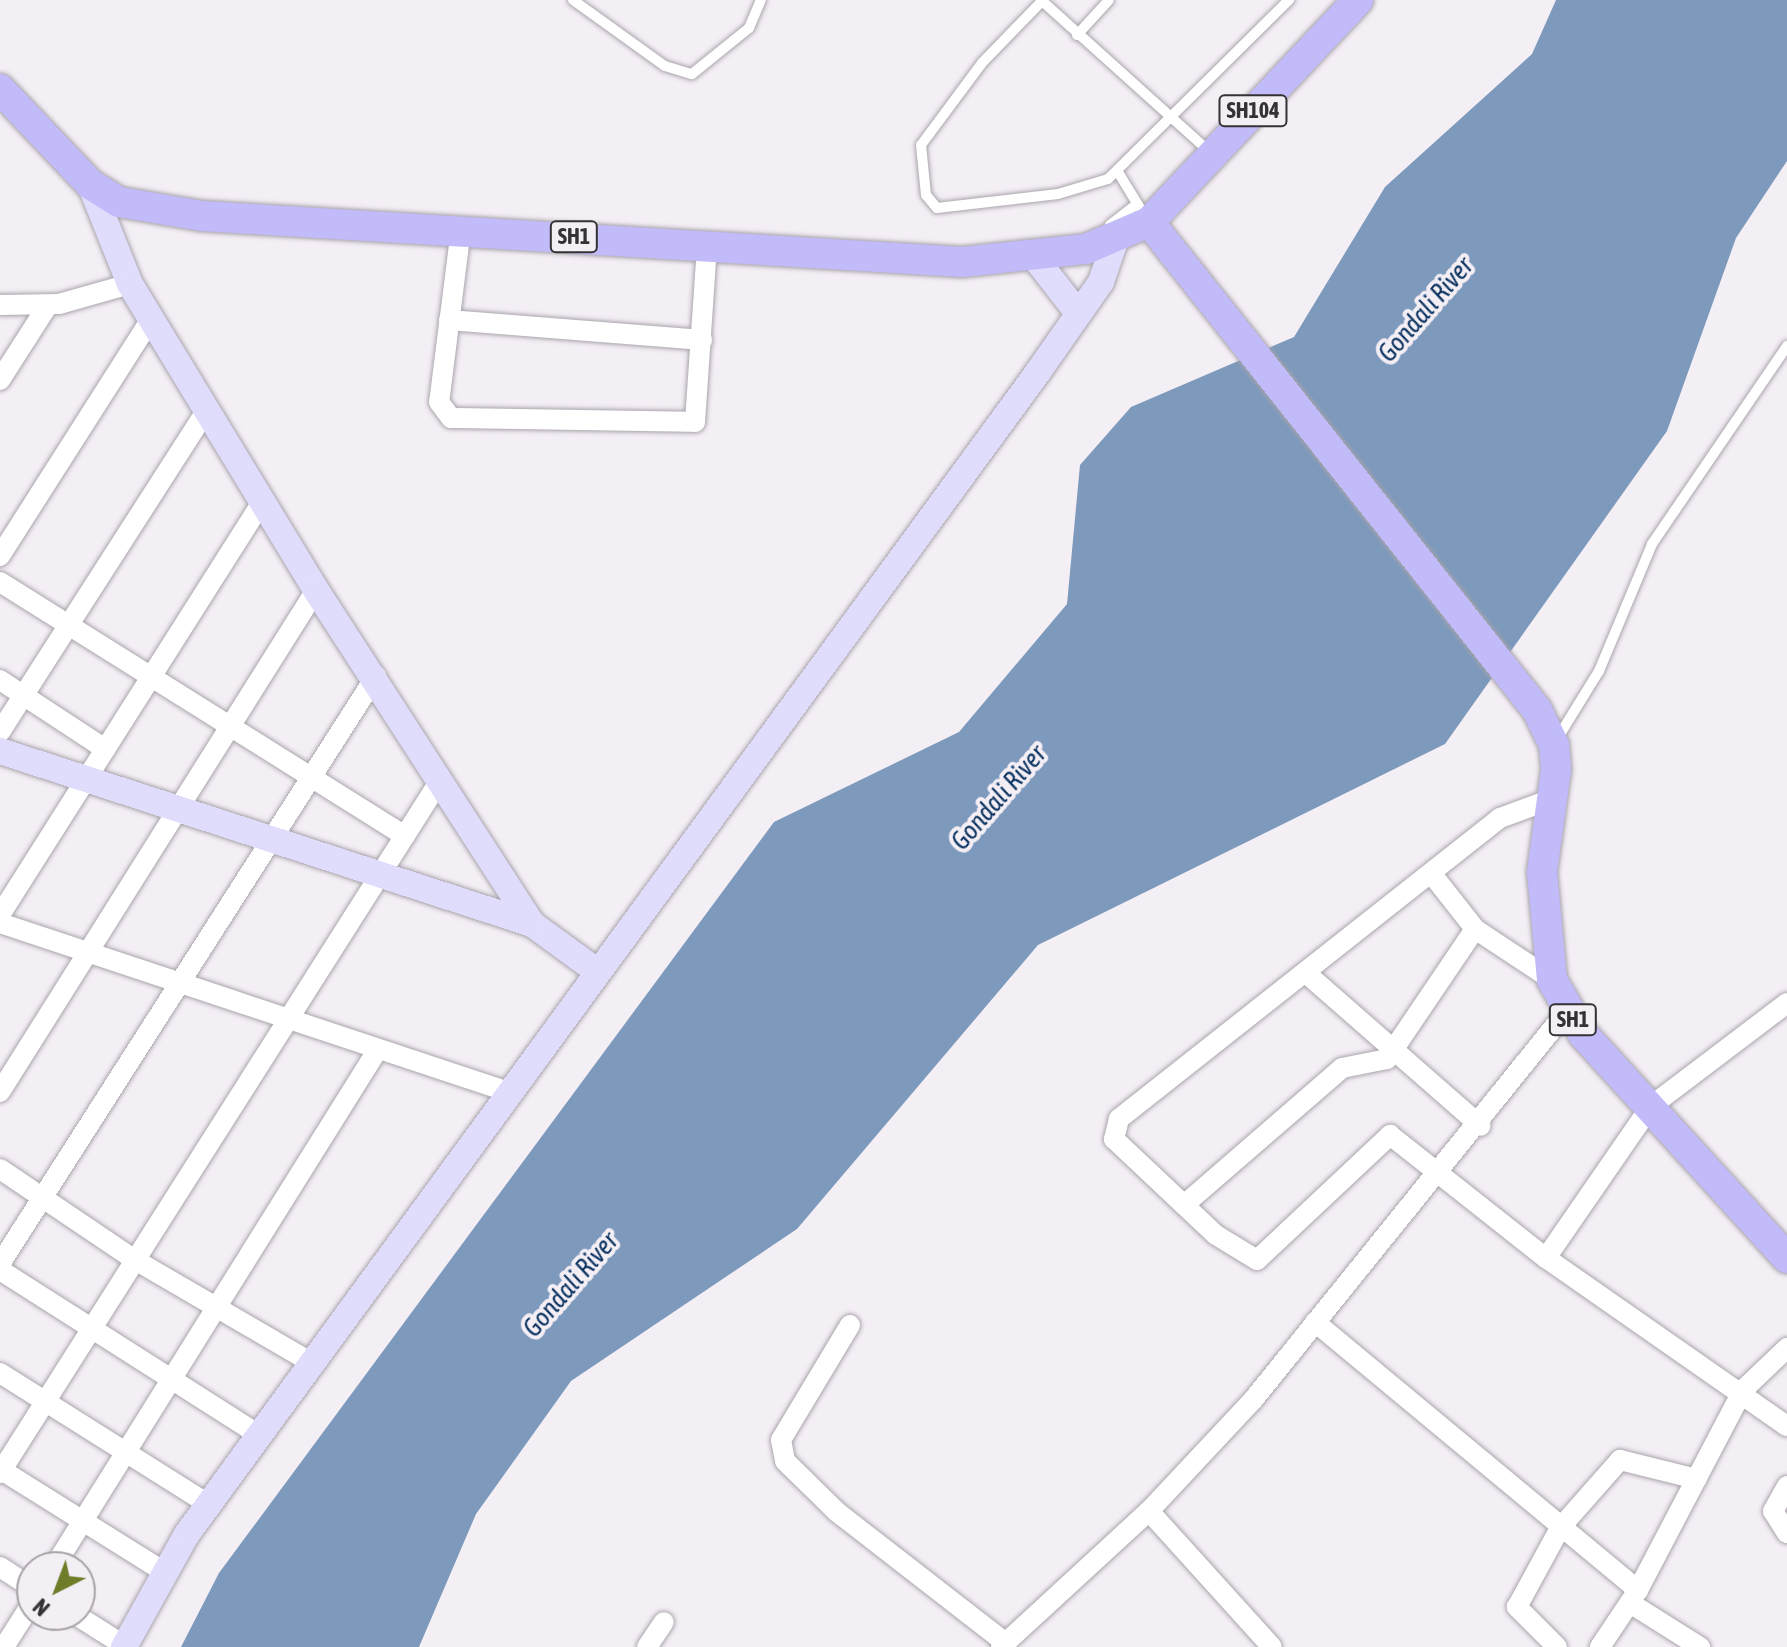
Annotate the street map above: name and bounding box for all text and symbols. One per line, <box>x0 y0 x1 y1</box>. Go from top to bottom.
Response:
road number: SH104 <box>1217 93 1289 129</box>
road number: SH1 <box>548 219 600 255</box>
water label: Gondali River <box>1372 251 1480 369</box>
water label: Gondali River <box>945 739 1053 857</box>
road number: SH1 <box>1547 1002 1599 1038</box>
water label: Gondali River <box>517 1226 625 1344</box>
north arrow <box>16 1551 96 1631</box>
text: N <box>28 1593 55 1621</box>

